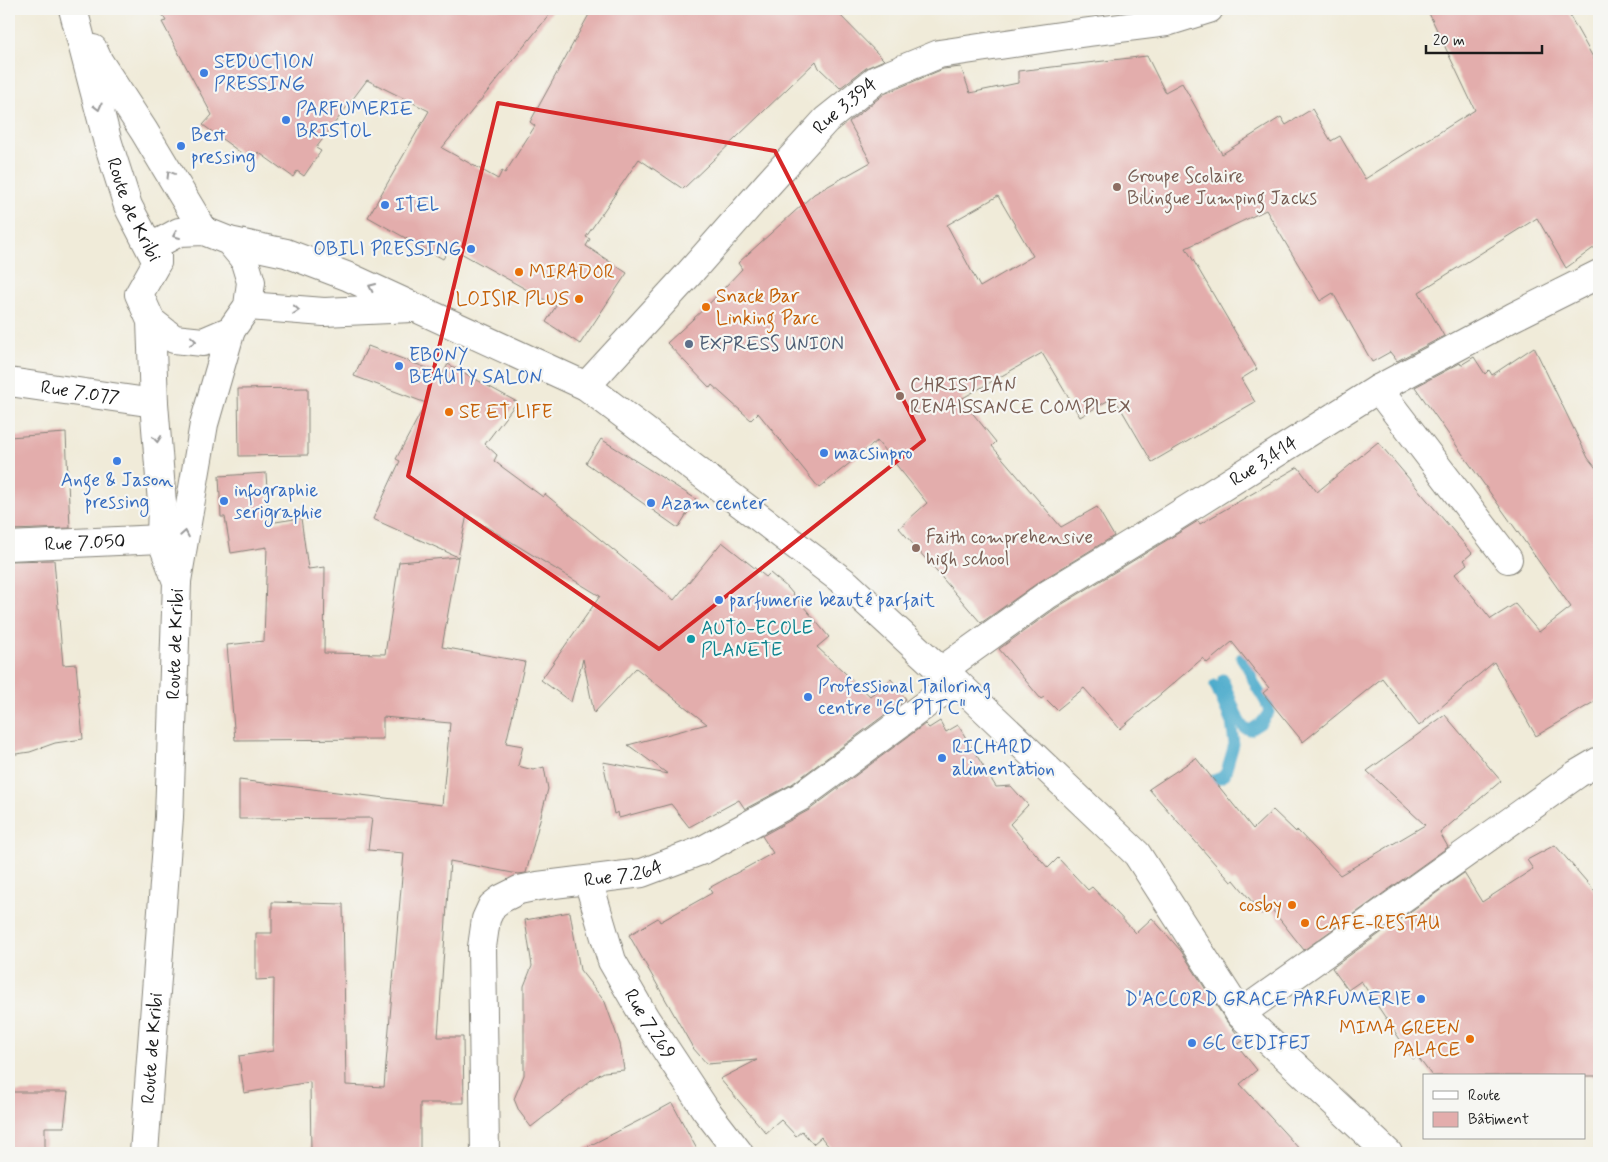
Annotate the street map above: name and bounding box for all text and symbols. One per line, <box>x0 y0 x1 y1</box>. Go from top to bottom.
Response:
scale bar <box>1426 22 1542 54</box>
text: 20 m <box>1433 31 1465 51</box>
place label: SEDUCTION PRESSING <box>214 50 314 97</box>
marker: SEDUCTION PRESSING <box>198 67 210 79</box>
street label: Rue 3.394 <box>807 71 882 139</box>
place label: PARFUMERIE BRISTOL <box>296 97 413 144</box>
one-way arrow <box>93 102 103 110</box>
marker: PARFUMERIE BRISTOL <box>280 114 292 126</box>
place label: Best pressing <box>191 123 255 172</box>
marker: Best pressing <box>175 140 187 152</box>
street label: Route de Kribi <box>101 154 167 266</box>
place label: Groupe Scolaire Bilingue Jumping Jacks <box>1127 164 1317 214</box>
one-way arrow <box>167 170 177 179</box>
marker: Groupe Scolaire Bilingue Jumping Jacks <box>1111 181 1123 193</box>
place label: ITEL <box>395 193 440 218</box>
marker: ITEL <box>379 199 391 211</box>
one-way arrow <box>172 229 181 239</box>
place label: OBILI PRESSING <box>313 237 461 262</box>
marker: OBILI PRESSING <box>465 243 477 255</box>
place label: MIRADOR <box>529 260 615 285</box>
marker: MIRADOR <box>513 266 525 278</box>
one-way arrow <box>368 283 377 294</box>
place label: Snack Bar Linking Parc <box>716 284 820 334</box>
place label: LOISIR PLUS <box>456 287 569 312</box>
marker: LOISIR PLUS <box>573 293 585 305</box>
marker: Snack Bar Linking Parc <box>700 301 712 313</box>
one-way arrow <box>293 304 301 315</box>
place label: EXPRESS UNION <box>699 332 844 357</box>
one-way arrow <box>189 335 197 346</box>
marker: EXPRESS UNION <box>683 338 695 350</box>
place label: EBONY BEAUTY SALON <box>409 343 543 390</box>
marker: EBONY BEAUTY SALON <box>393 360 405 372</box>
place label: CHRISTIAN RENAISSANCE COMPLEX <box>910 373 1131 420</box>
street label: Rue 7.077 <box>39 374 121 410</box>
marker: CHRISTIAN RENAISSANCE COMPLEX <box>894 390 906 402</box>
place label: SE ET LIFE <box>459 400 553 425</box>
marker: SE ET LIFE <box>443 406 455 418</box>
street label: Rue 3.414 <box>1225 430 1302 492</box>
one-way arrow <box>151 436 162 444</box>
place label: macsinpro <box>834 441 913 466</box>
marker: macsinpro <box>818 447 830 459</box>
marker: Ange & Jason pressing <box>111 455 123 467</box>
place label: Ange & Jason pressing <box>61 468 173 517</box>
place label: infographie serigraphie <box>234 478 322 527</box>
place label: Azam center <box>661 491 767 516</box>
marker: infographie serigraphie <box>218 495 230 507</box>
marker: Azam center <box>645 497 657 509</box>
place label: Faith comprehensive high school <box>926 525 1093 575</box>
street label: Rue 7.050 <box>44 528 126 557</box>
one-way arrow <box>179 530 190 538</box>
marker: Faith comprehensive high school <box>910 542 922 554</box>
street label: Route de Kribi <box>161 588 189 700</box>
place label: parfumerie beauté parfait <box>729 588 935 613</box>
marker: parfumerie beauté parfait <box>713 594 725 606</box>
place label: AUTO-ECOLE PLANETE <box>701 616 813 663</box>
marker: AUTO-ECOLE PLANETE <box>685 633 697 645</box>
place label: Professional Tailoring centre "GC PTTC" <box>818 674 991 721</box>
marker: Professional Tailoring centre "GC PTTC" <box>802 691 814 703</box>
place label: RICHARD alimentation <box>952 735 1055 782</box>
marker: RICHARD alimentation <box>936 752 948 764</box>
street label: Rue 7.264 <box>583 854 667 893</box>
place label: cosby <box>1239 893 1282 919</box>
marker: cosby <box>1286 899 1298 911</box>
place label: CAFE-RESTAU <box>1315 911 1440 936</box>
marker: CAFE-RESTAU <box>1299 917 1311 929</box>
street label: Rue 7.269 <box>618 984 681 1064</box>
place label: D'ACCORD GRACE PARFUMERIE <box>1125 987 1411 1012</box>
street label: Route de Kribi <box>135 992 168 1105</box>
marker: D'ACCORD GRACE PARFUMERIE <box>1415 993 1427 1005</box>
place label: MIMA GREEN PALACE <box>1339 1016 1460 1063</box>
place label: GC CEDIFEJ <box>1202 1031 1310 1056</box>
marker: MIMA GREEN PALACE <box>1464 1033 1476 1045</box>
marker: GC CEDIFEJ <box>1186 1037 1198 1049</box>
legend <box>1423 1074 1586 1140</box>
text: Route <box>1468 1086 1501 1106</box>
text: Bâtiment <box>1468 1110 1529 1130</box>

